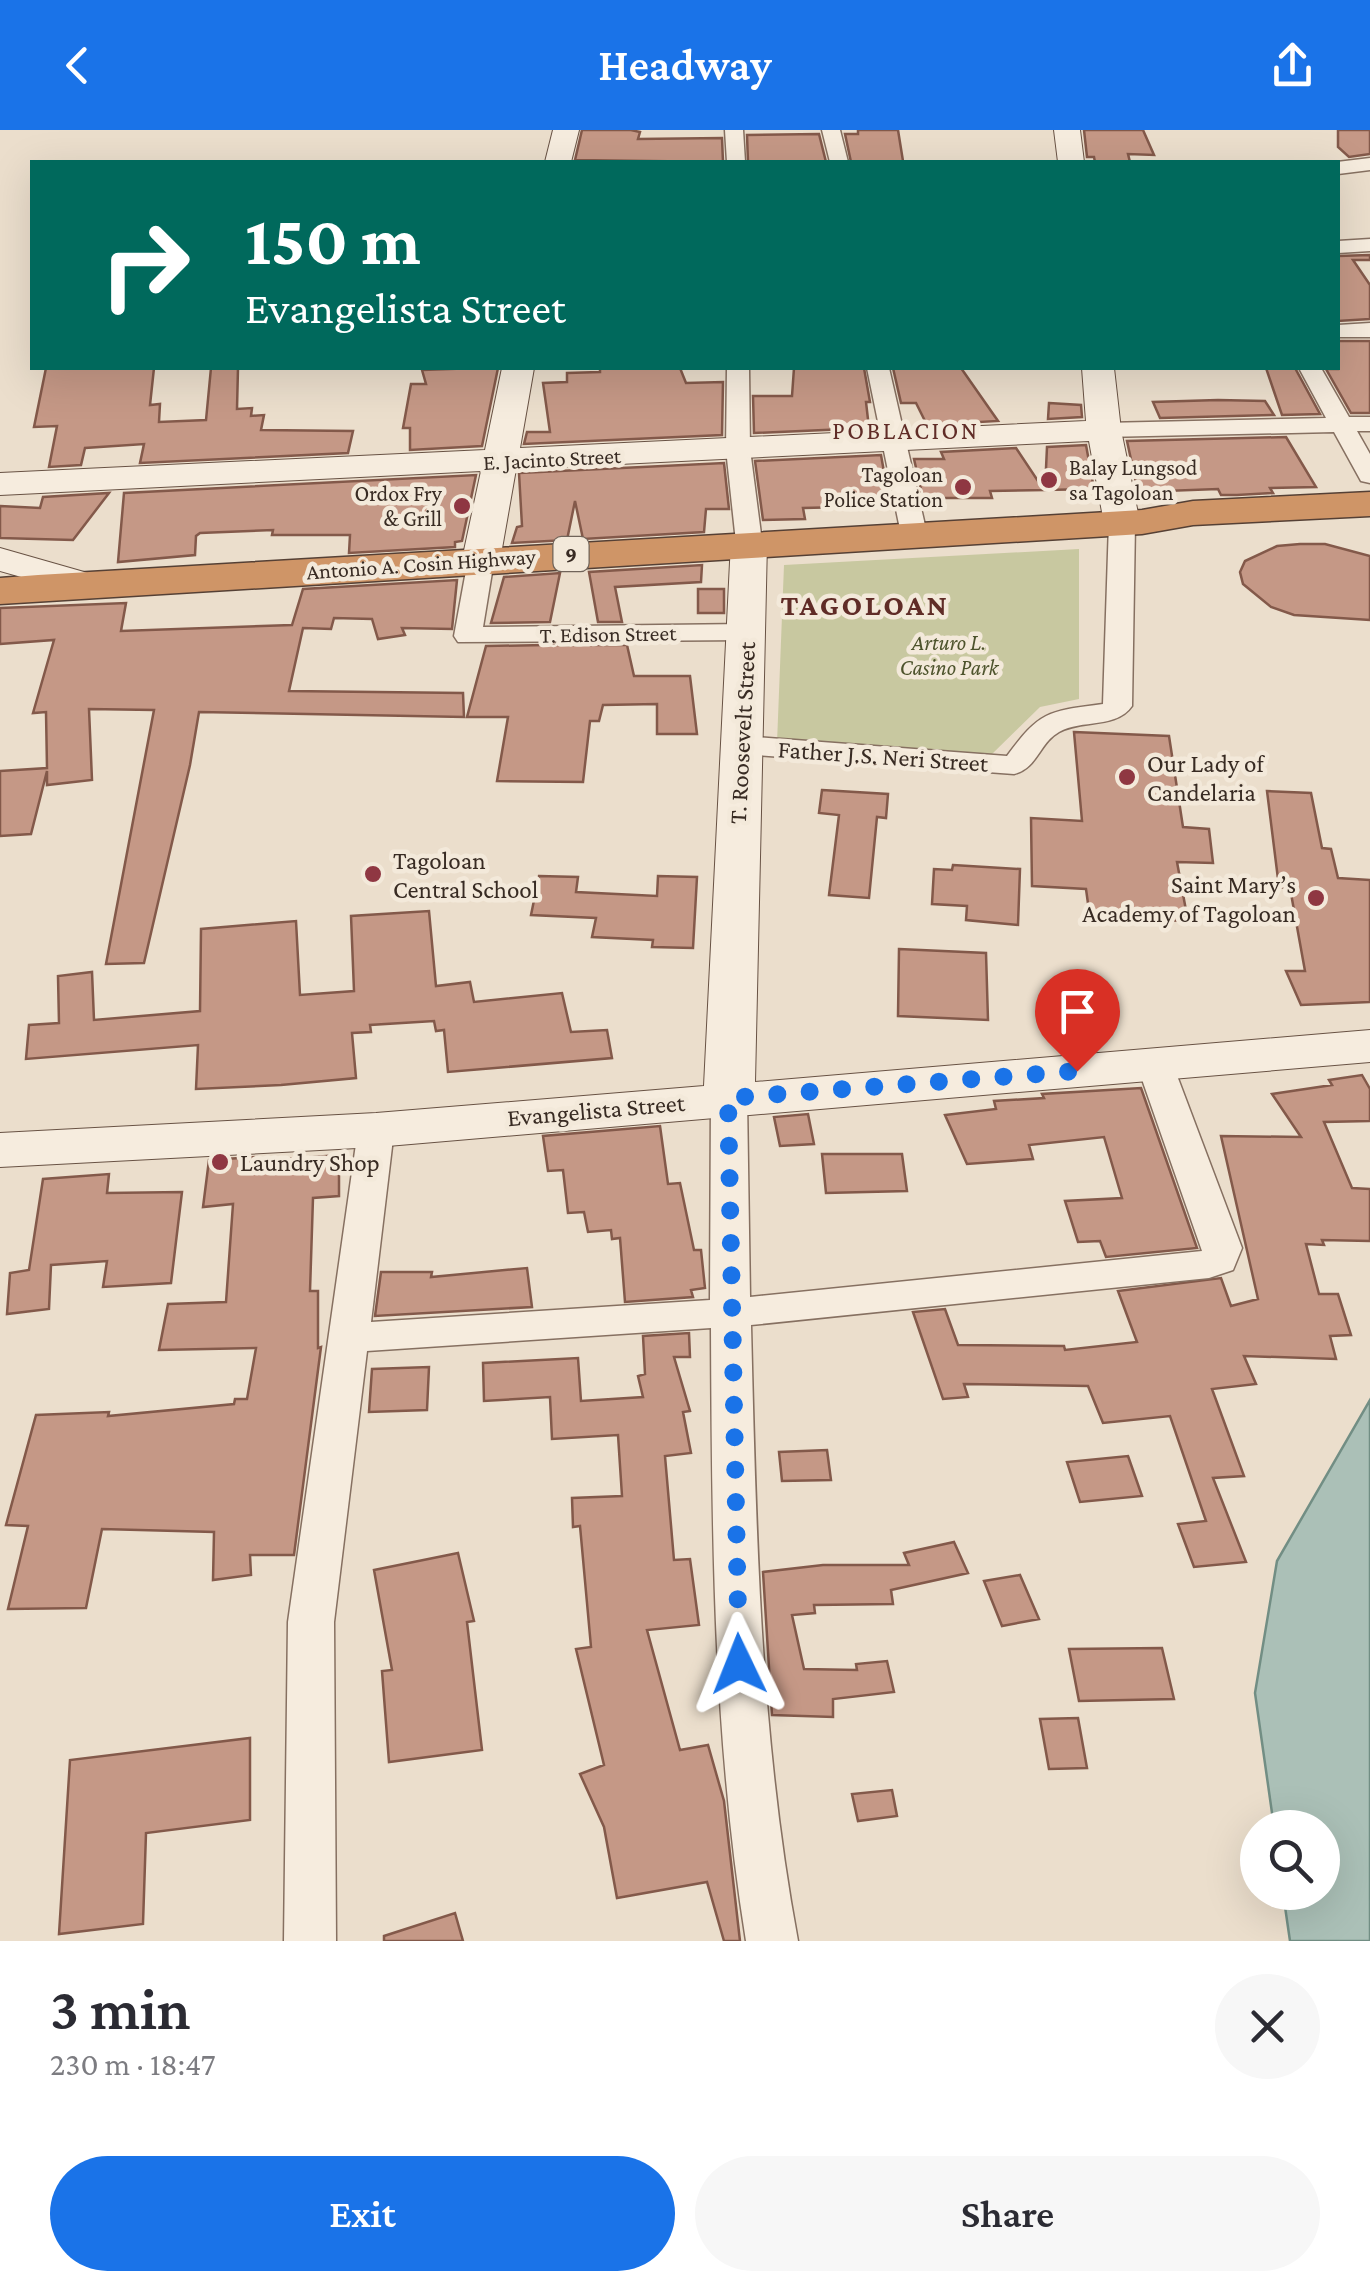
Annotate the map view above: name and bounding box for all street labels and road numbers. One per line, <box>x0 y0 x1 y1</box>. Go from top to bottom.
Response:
street label: E. Jacinto Street <box>482 443 622 475</box>
road number: 9 <box>554 537 588 571</box>
street label: Antonio A. Cosin Highway <box>306 543 537 584</box>
street label: T. Edison Street <box>540 620 677 648</box>
street label: T. Roosevelt Street <box>724 640 760 825</box>
street label: Father J.S. Neri Street <box>777 735 990 778</box>
street label: Evangelista Street <box>506 1089 687 1132</box>

